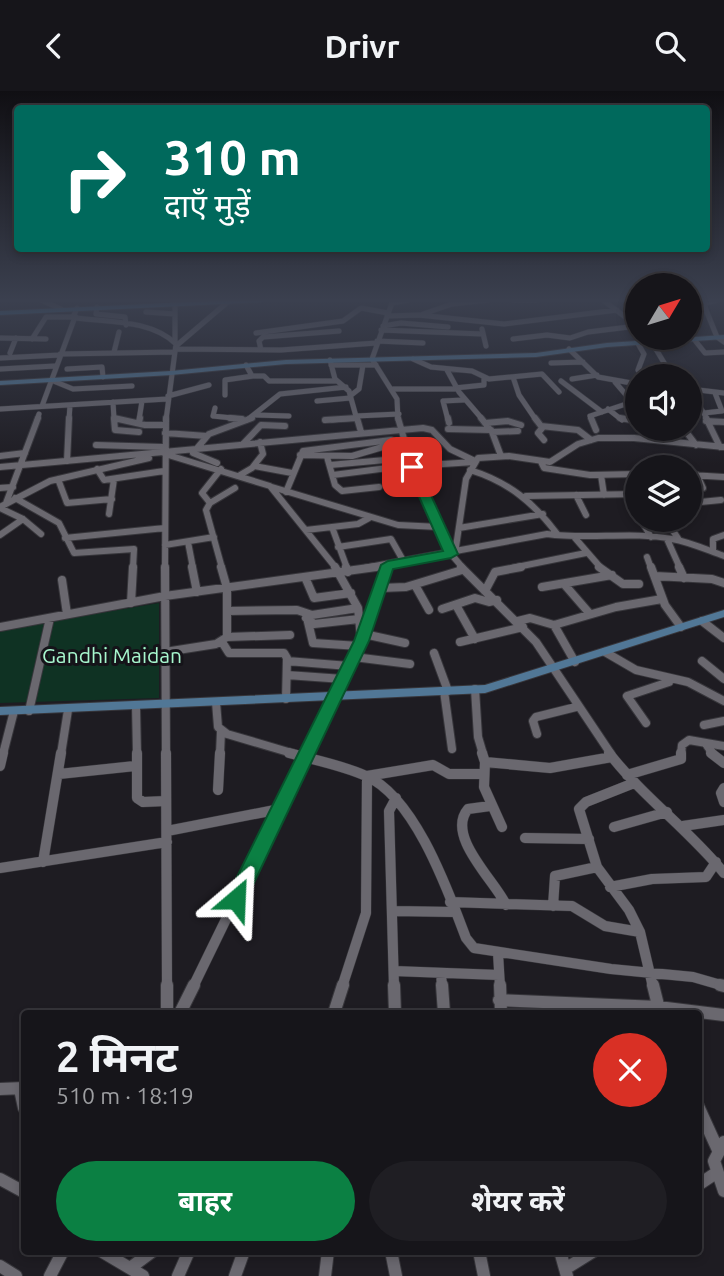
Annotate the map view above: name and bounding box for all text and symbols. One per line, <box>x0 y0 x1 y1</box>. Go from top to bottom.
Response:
icon: back <box>35 27 73 65</box>
icon: search <box>651 27 689 65</box>
text: Drivr <box>324 28 400 64</box>
text: 310 m <box>164 129 301 184</box>
icon: right <box>49 133 140 224</box>
text: दाएँ मुड़ें <box>164 187 251 223</box>
north arrow <box>625 273 702 350</box>
map controls <box>625 273 702 532</box>
button: sound <box>625 364 702 441</box>
pin <box>382 437 442 497</box>
icon: arrive <box>393 448 431 486</box>
button: layers <box>625 455 702 532</box>
park label: Gandhi Maidan <box>42 643 182 667</box>
position arrow <box>199 862 273 936</box>
text: 2 मिनट <box>56 1033 178 1080</box>
button: close <box>593 1033 667 1107</box>
text: 510 m · 18:19 <box>56 1083 194 1108</box>
button: बाहर <box>56 1161 355 1241</box>
button: शेयर करें <box>369 1161 667 1241</box>

